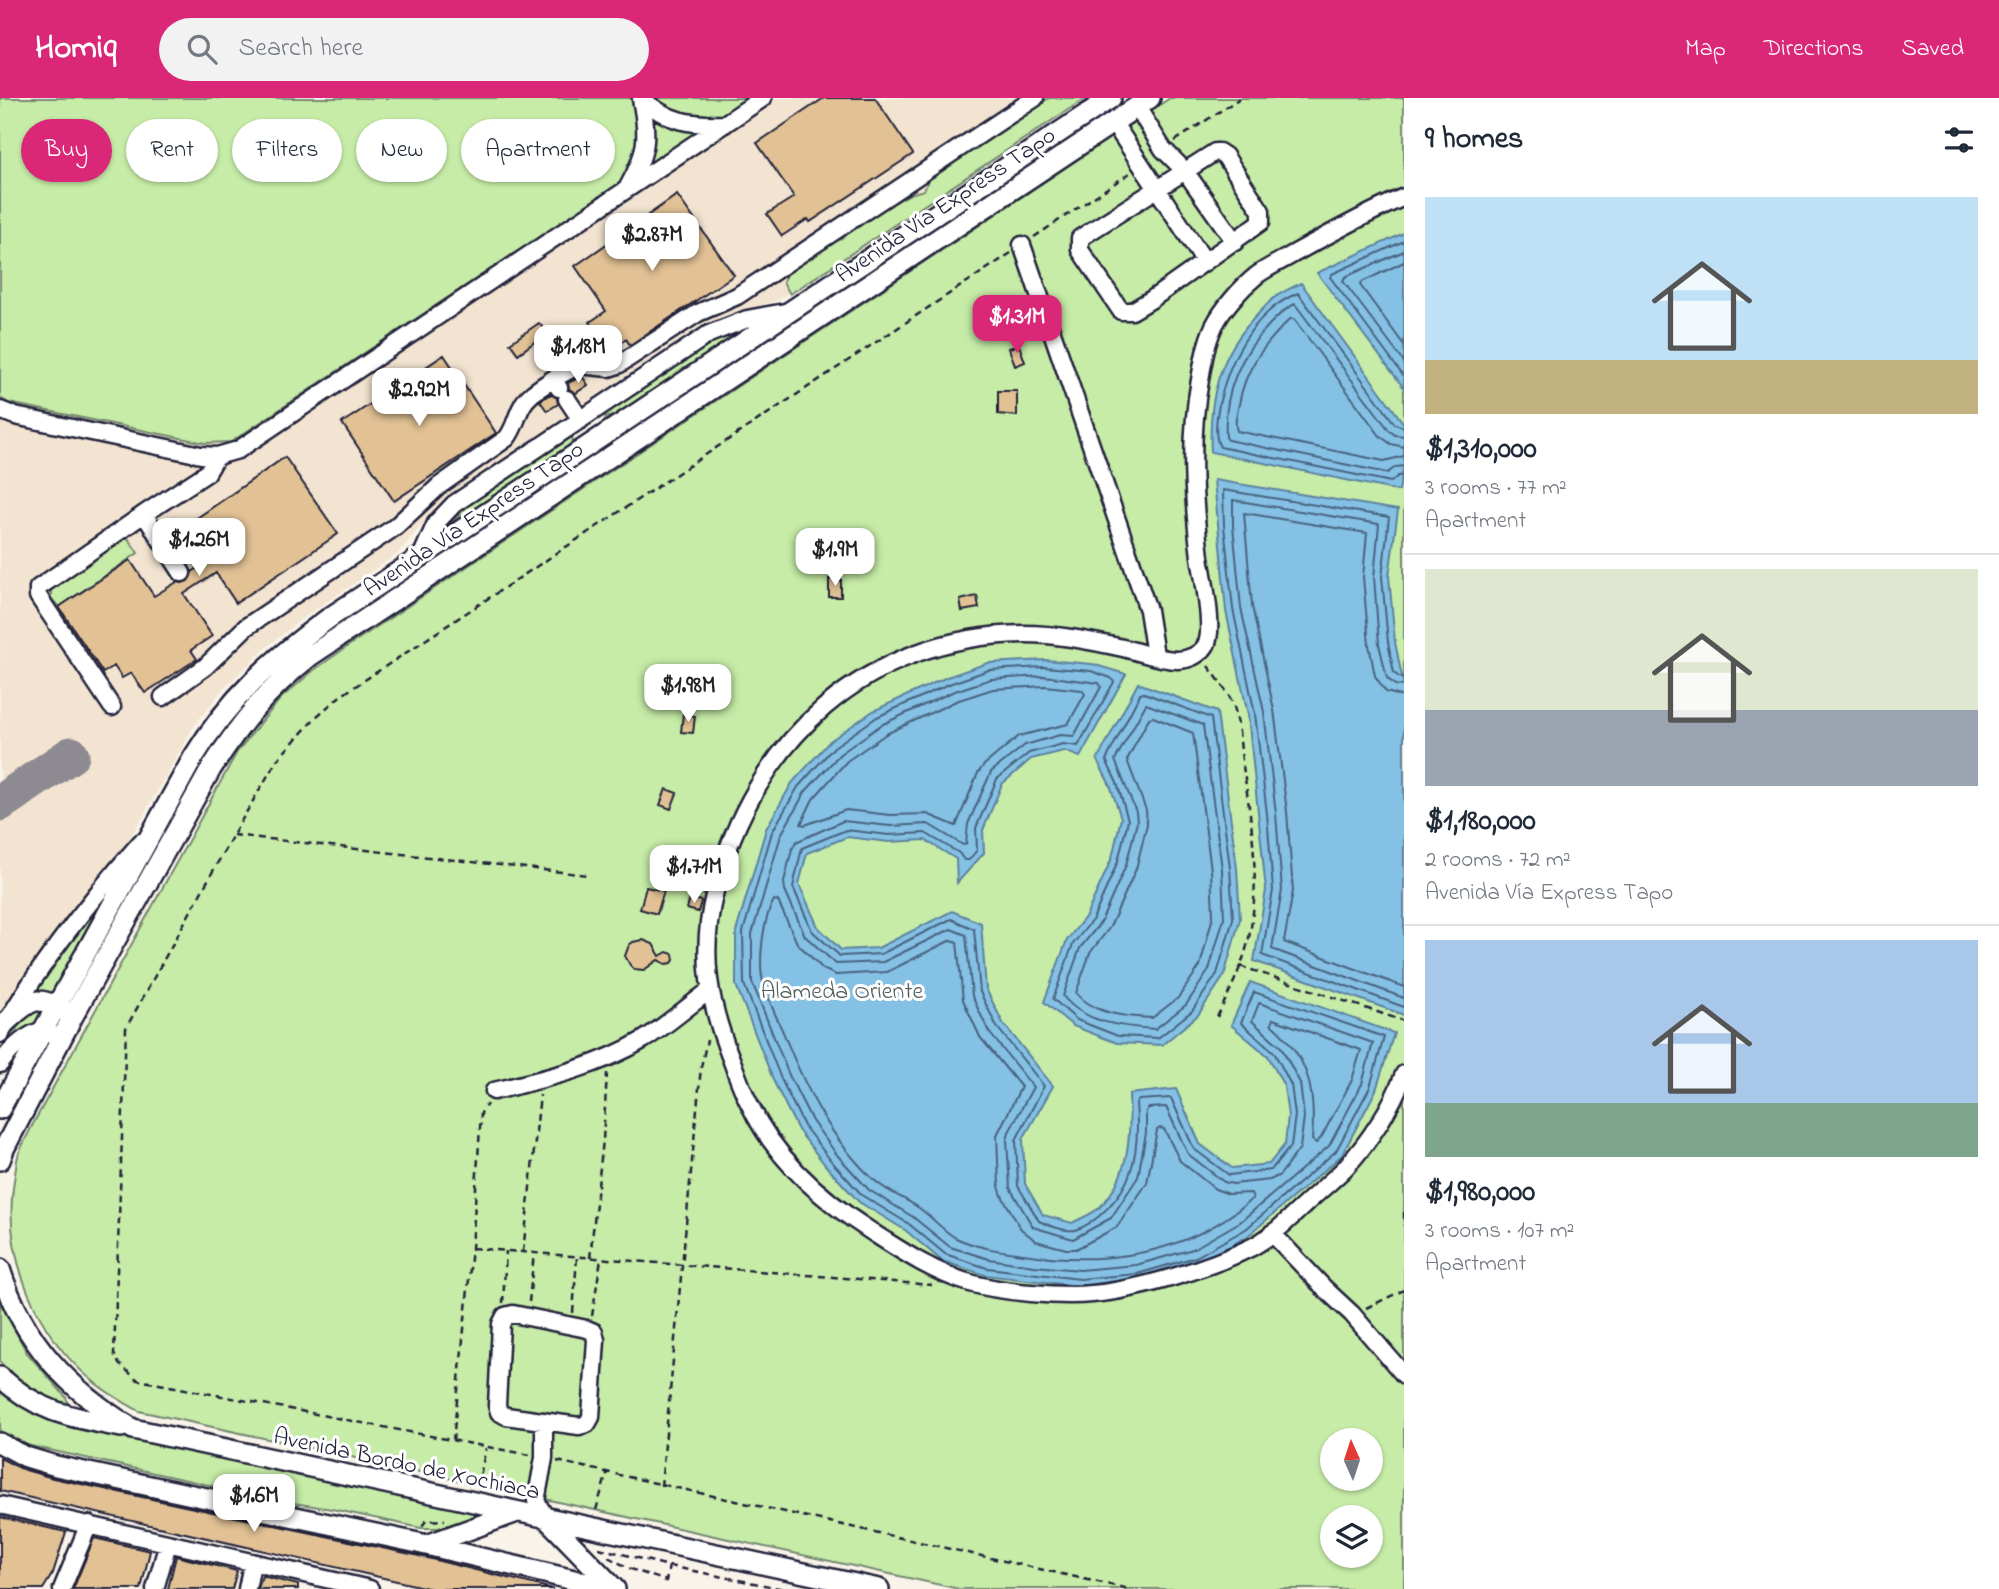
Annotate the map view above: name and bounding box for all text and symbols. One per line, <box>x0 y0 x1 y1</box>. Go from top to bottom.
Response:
search box <box>159 18 649 81</box>
text: Homiq <box>35 25 117 73</box>
icon: search <box>183 30 221 68</box>
text: Search here <box>239 30 363 68</box>
text: Map <box>1685 32 1726 67</box>
text: Directions <box>1764 32 1863 67</box>
text: Saved <box>1901 32 1964 67</box>
text: 9 homes <box>1425 118 1523 162</box>
chip: Buy <box>21 119 112 182</box>
chip: Rent <box>126 119 218 182</box>
chip: Filters <box>232 119 342 182</box>
chip: New <box>356 119 447 182</box>
chip: Apartment <box>461 119 615 182</box>
street label: Avenida Vía Express Tapo <box>829 119 1064 293</box>
icon: filters <box>1940 121 1978 159</box>
pin: $2.87M <box>595 214 709 273</box>
text: $2.87M <box>621 219 683 252</box>
icon: home <box>1639 243 1765 369</box>
pin: $1.31M <box>960 296 1074 355</box>
text: $1.31M <box>989 301 1045 334</box>
pin: $1.18M <box>521 326 635 385</box>
text: $1.18M <box>550 331 606 364</box>
pin: $2.92M <box>362 368 476 428</box>
text: $2.92M <box>388 374 450 407</box>
text: $1,310,000 <box>1425 428 1537 472</box>
street label: Avenida Vía Express Tapo <box>357 433 592 607</box>
text: 3 rooms · 77 m² <box>1425 472 1567 505</box>
text: Apartment <box>1425 505 1526 538</box>
pin: $1.26M <box>142 518 256 578</box>
text: $1.26M <box>168 524 230 557</box>
pin: $1.9M <box>786 528 884 588</box>
text: $1.9M <box>812 534 858 567</box>
icon: home <box>1639 615 1765 741</box>
pin: $1.98M <box>631 664 745 724</box>
text: $1.98M <box>660 670 716 703</box>
text: $1,180,000 <box>1425 800 1536 844</box>
text: 2 rooms · 72 m² <box>1425 844 1571 877</box>
pin: $1.71M <box>637 846 751 905</box>
text: $1.71M <box>666 851 722 884</box>
text: Avenida Vía Express Tapo <box>1425 877 1673 910</box>
park label: Alameda Oriente <box>761 975 924 1010</box>
icon: home <box>1639 986 1765 1112</box>
text: $1,980,000 <box>1425 1171 1535 1215</box>
text: 3 rooms · 107 m² <box>1425 1215 1574 1248</box>
text: Apartment <box>1425 1248 1526 1281</box>
street label: Avenida Bordo de Xochiaca <box>270 1420 543 1511</box>
north arrow <box>1320 1428 1382 1491</box>
map controls <box>1320 1428 1383 1568</box>
pin: $1.6M <box>205 1474 303 1534</box>
text: $1.6M <box>229 1480 279 1513</box>
button: layers <box>1320 1505 1383 1568</box>

